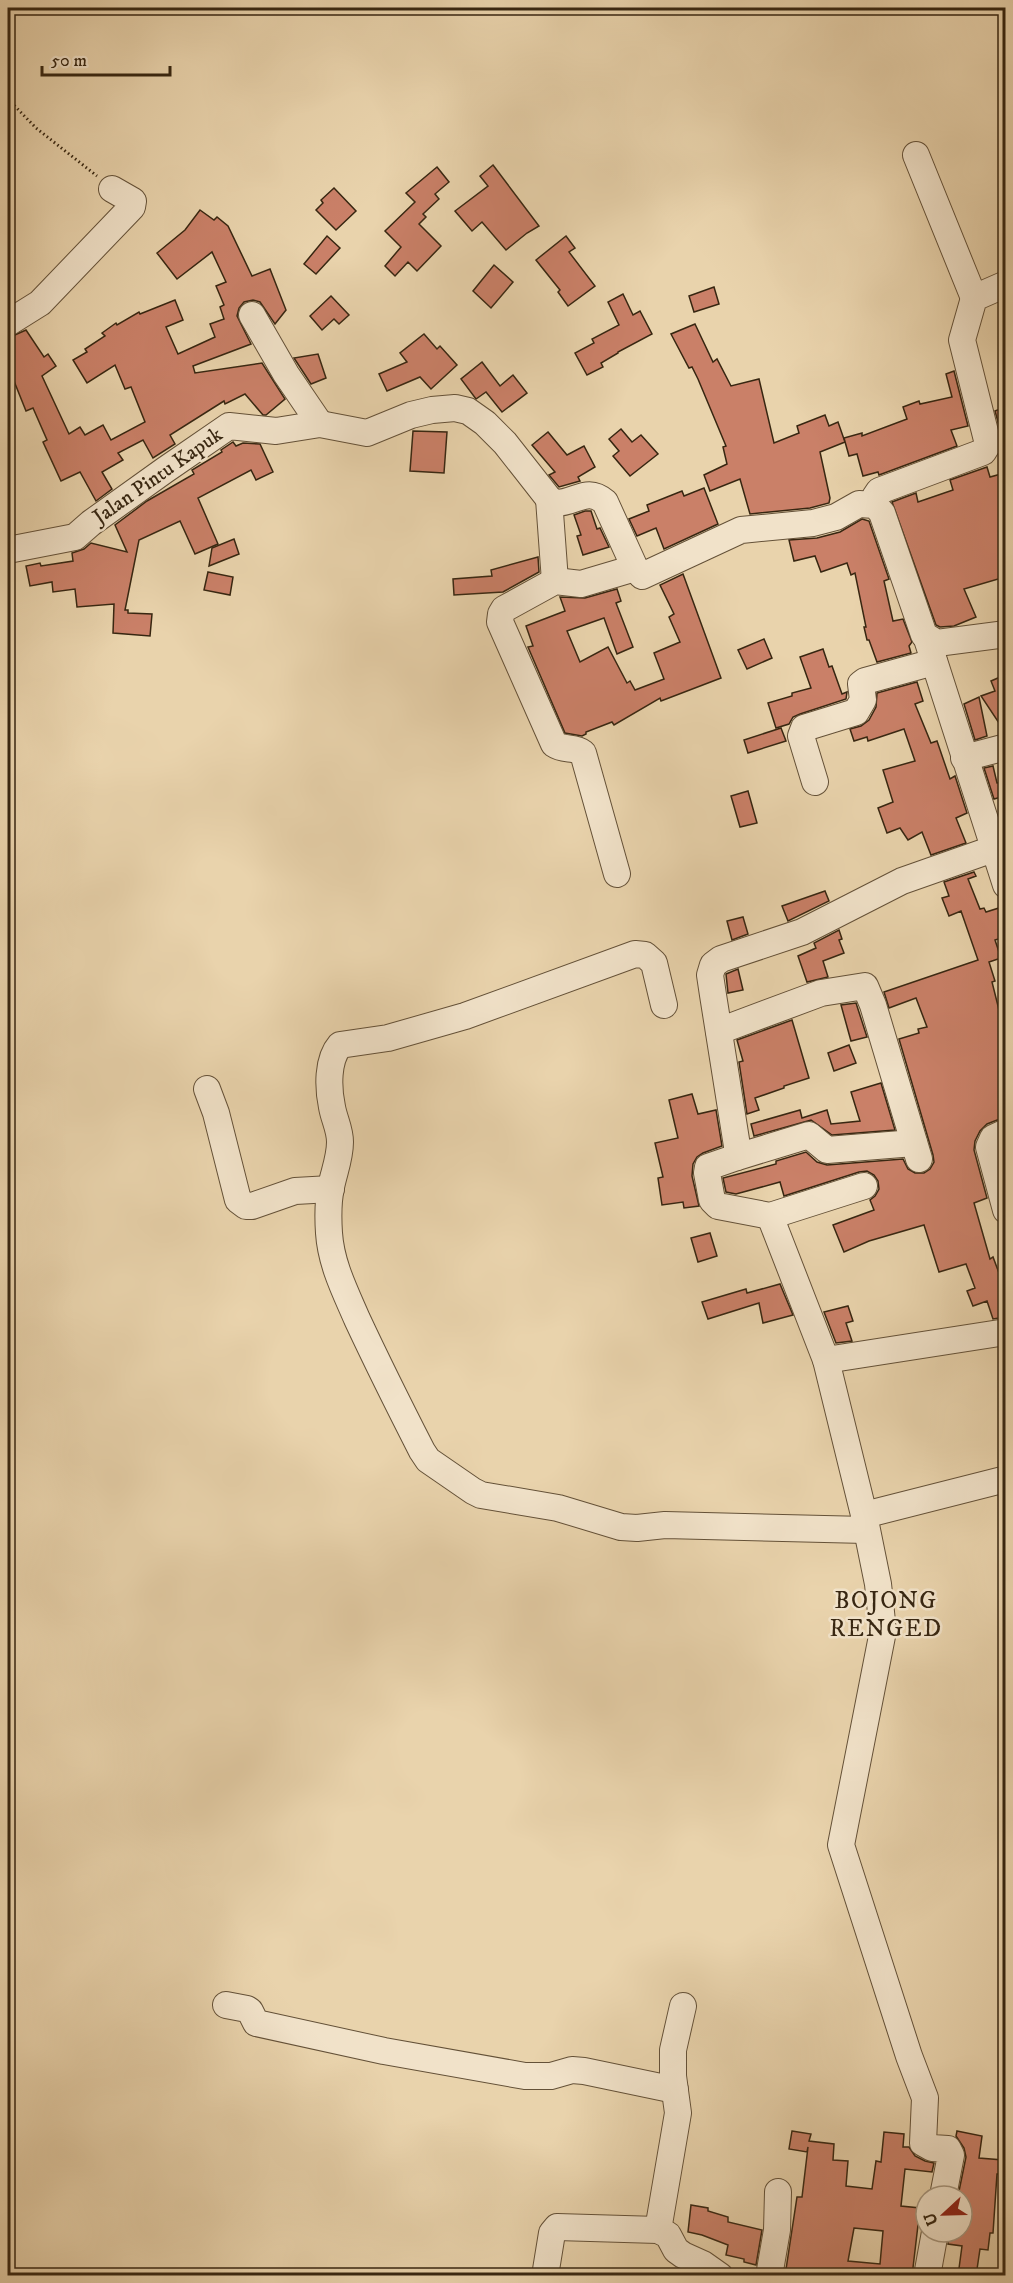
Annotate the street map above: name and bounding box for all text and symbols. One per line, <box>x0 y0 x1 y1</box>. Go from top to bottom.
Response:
scale bar <box>42 39 170 77</box>
text: 50 m <box>51 50 87 72</box>
street label: Jalan Pintu Kapuk <box>87 421 228 531</box>
district label: BOJONG RENGED <box>829 1586 943 1644</box>
north arrow <box>914 2184 974 2244</box>
text: U <box>919 2209 943 2229</box>

